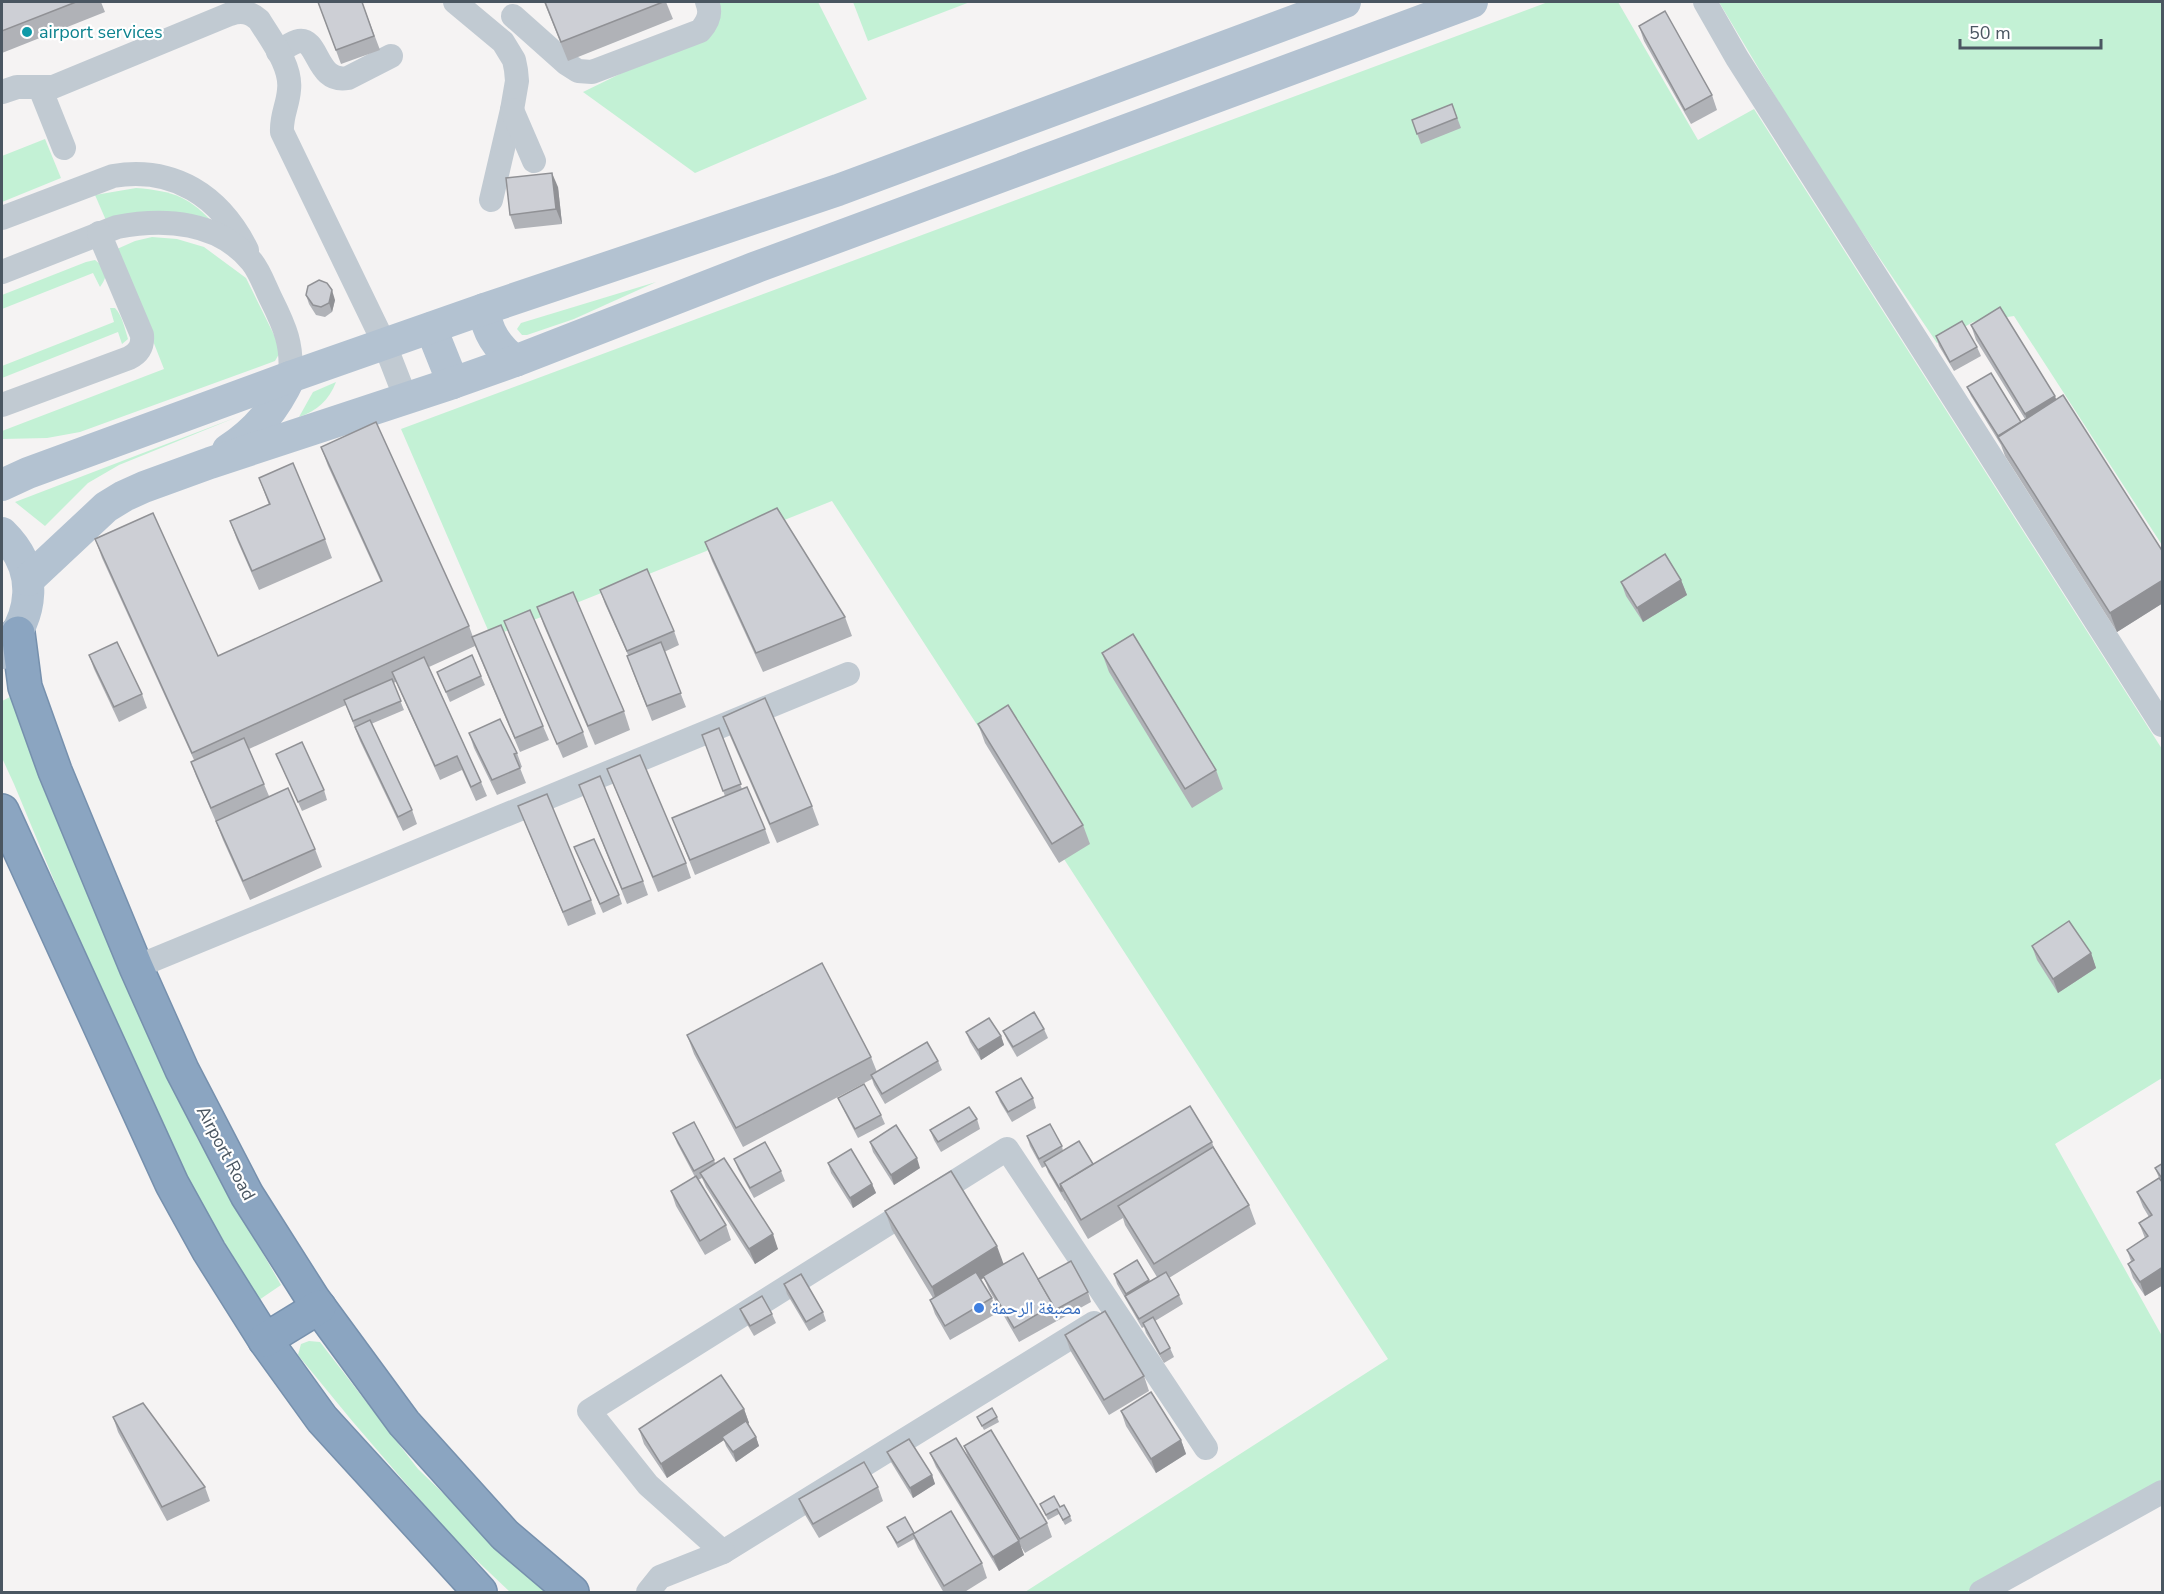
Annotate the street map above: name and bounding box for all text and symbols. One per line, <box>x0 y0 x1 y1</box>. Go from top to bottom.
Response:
scale bar <box>1960 12 2101 50</box>
place label: airport services <box>39 20 163 44</box>
text: 50 m <box>1969 21 2011 45</box>
marker: airport services <box>20 25 34 39</box>
street label: Airport Road <box>191 1101 261 1205</box>
place label: مصبغة الرحمة <box>991 1296 1081 1320</box>
marker: مصبغة الرحمة <box>972 1301 986 1315</box>

